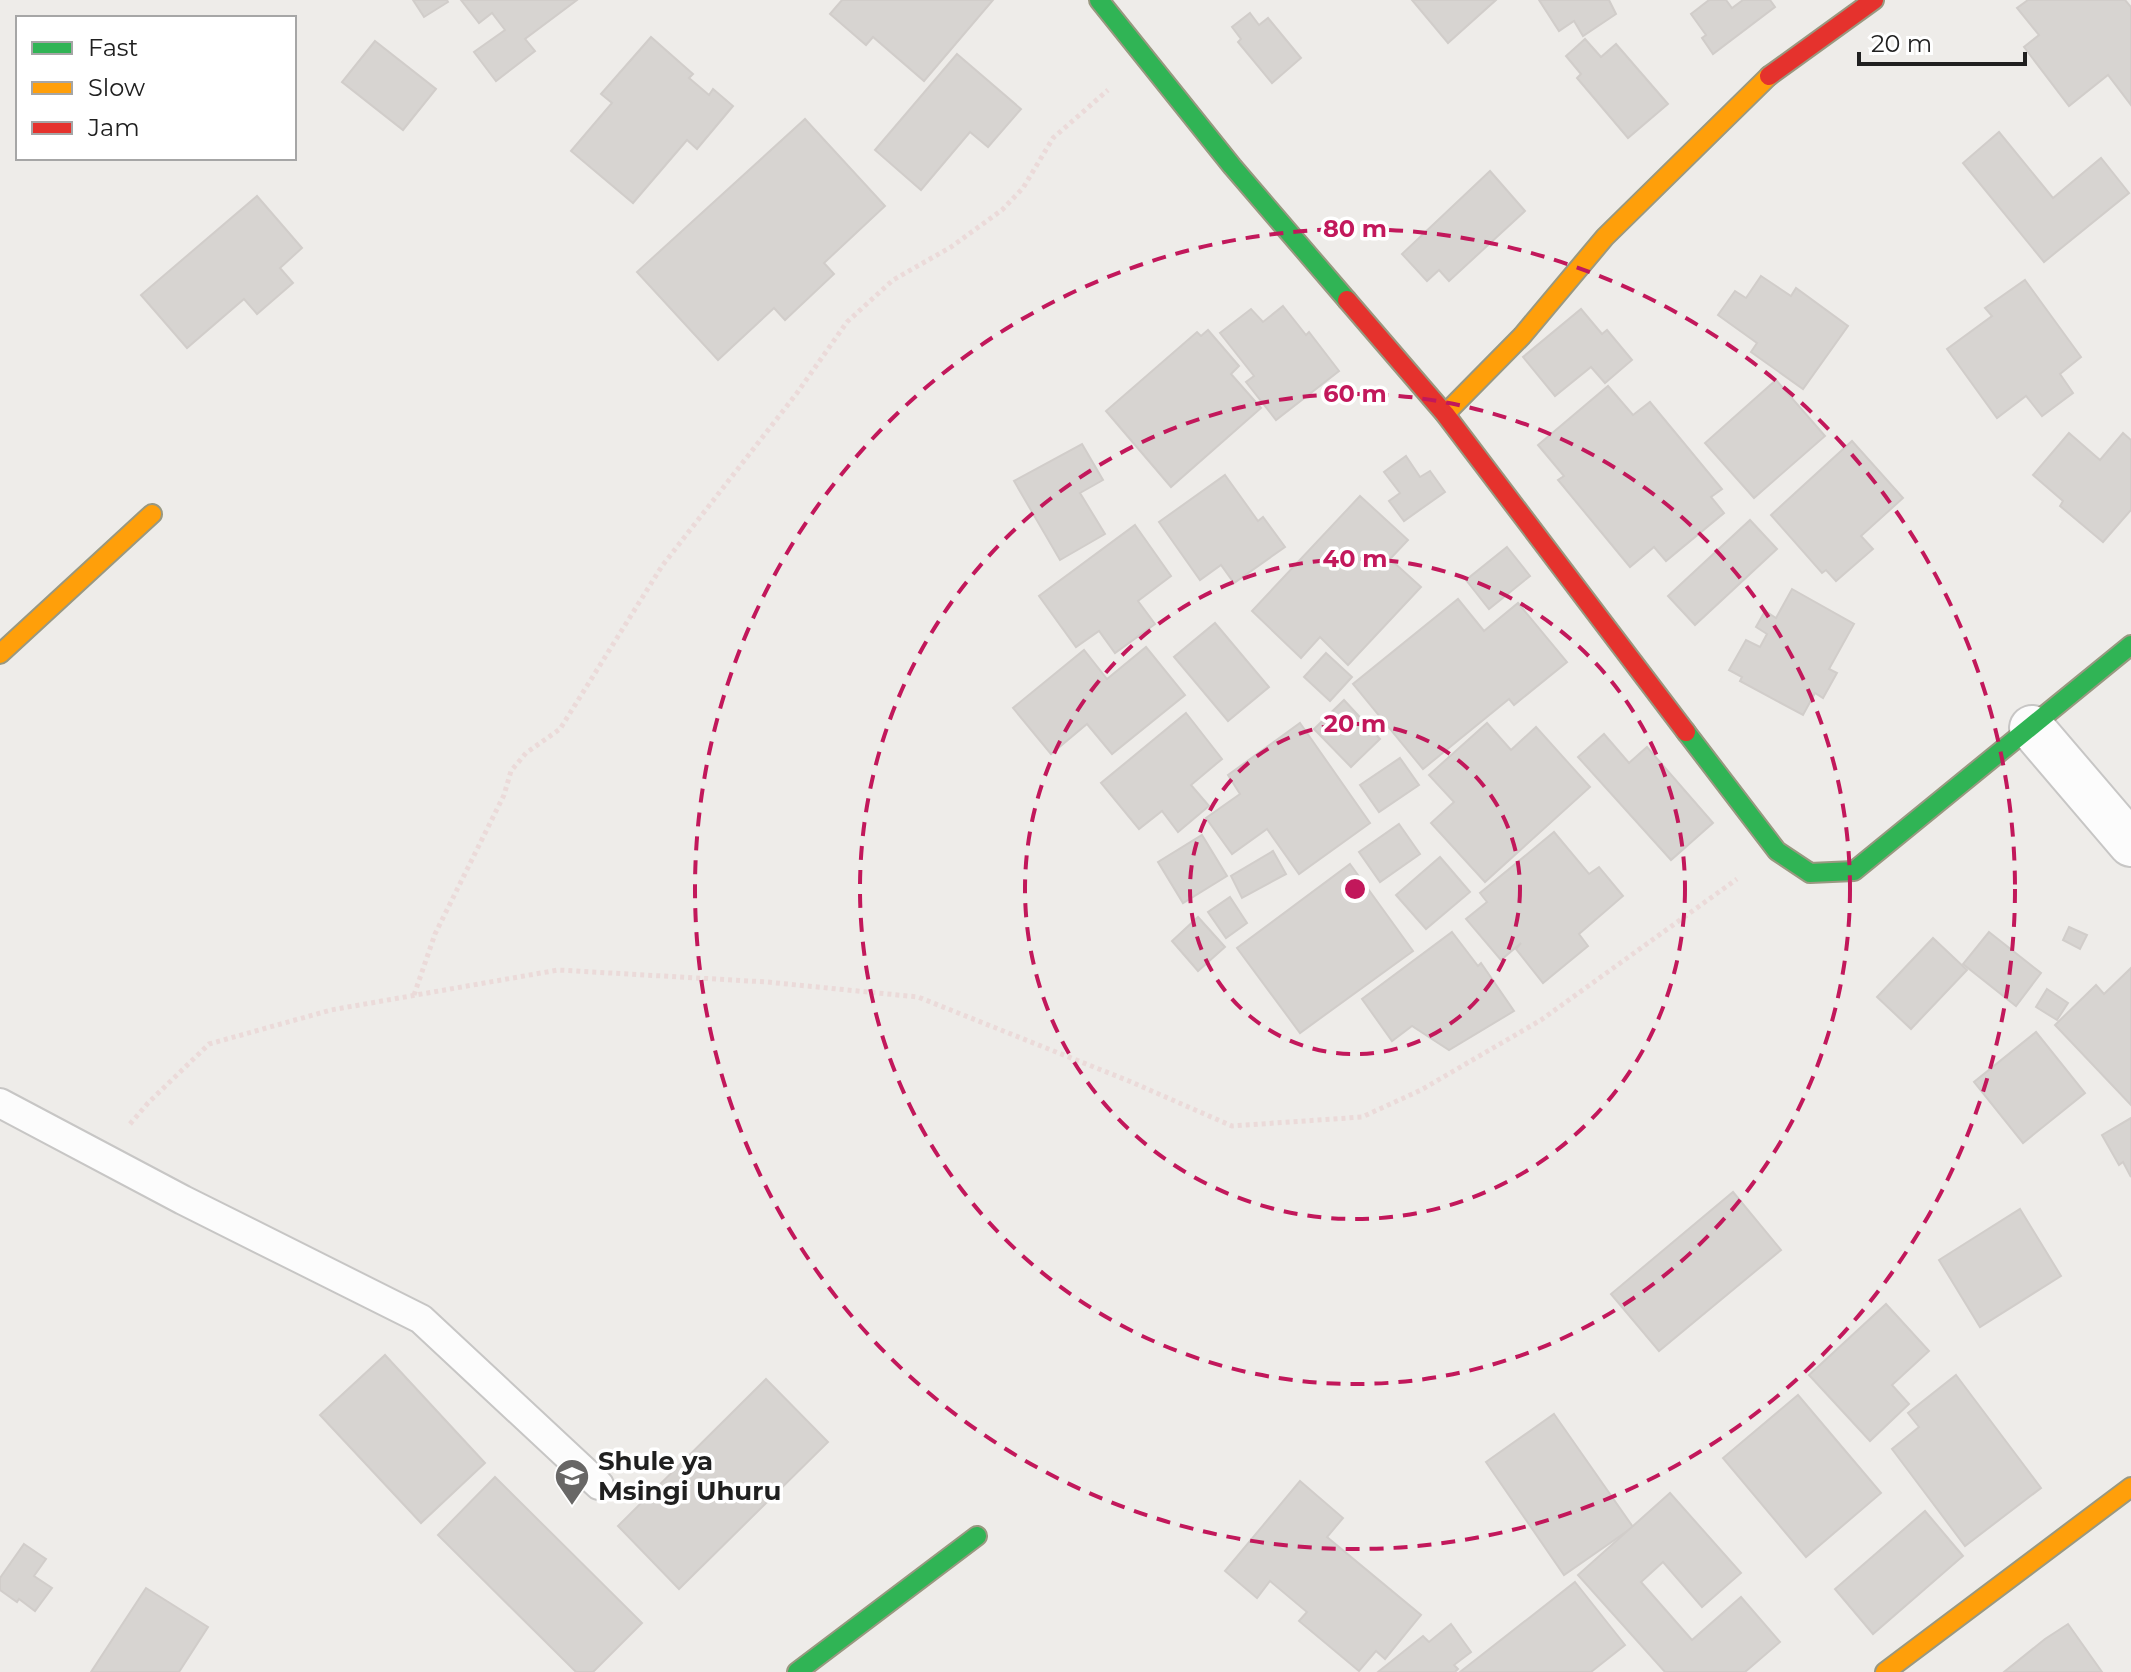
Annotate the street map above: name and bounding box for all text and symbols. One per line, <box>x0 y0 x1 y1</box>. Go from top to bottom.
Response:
legend <box>16 16 296 160</box>
scale bar <box>1859 16 2025 66</box>
text: 20 m <box>1871 29 1932 58</box>
text: Fast <box>88 33 139 62</box>
text: Slow <box>88 73 145 102</box>
text: Jam <box>87 113 140 142</box>
text: 80 m <box>1323 214 1387 243</box>
text: 60 m <box>1323 379 1387 408</box>
text: 40 m <box>1323 544 1387 573</box>
text: 20 m <box>1324 709 1386 738</box>
centre of rings <box>1341 875 1369 903</box>
place label: Shule ya Msingi Uhuru <box>598 1445 781 1507</box>
school or university icon: Shule ya Msingi Uhuru <box>553 1457 591 1507</box>

